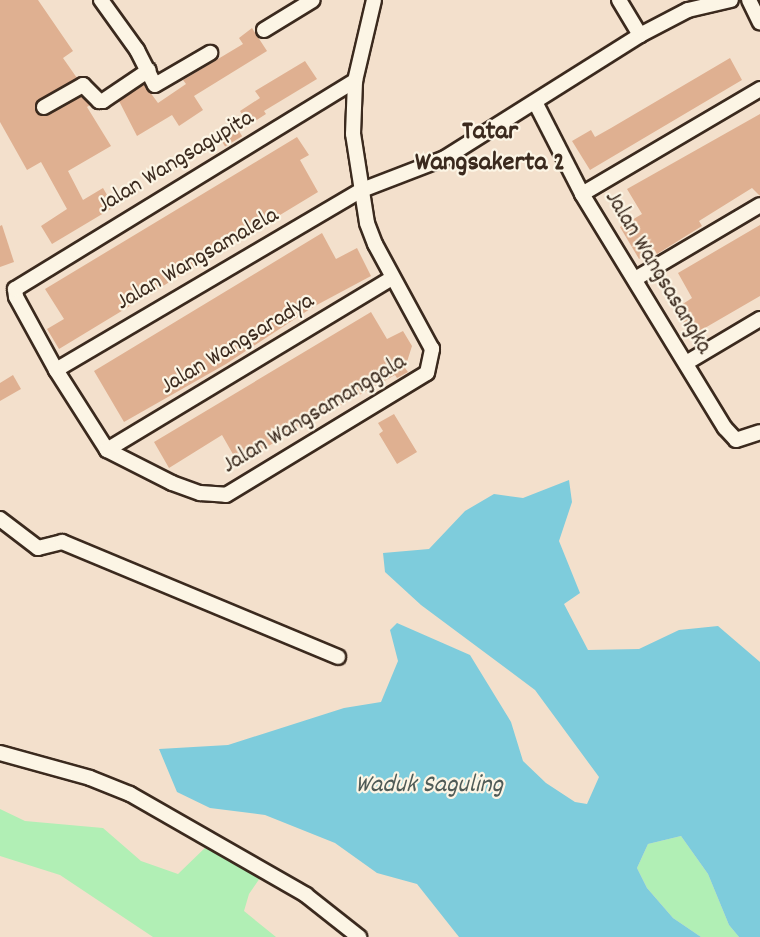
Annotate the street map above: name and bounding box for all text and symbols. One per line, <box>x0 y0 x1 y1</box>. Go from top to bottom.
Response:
street label: Jalan Wangsagupita <box>92 105 260 221</box>
district label: Tatar Wangsakerta 2 <box>415 116 565 179</box>
street label: Jalan Wangsasangka <box>597 186 717 360</box>
street label: Jalan Wangsamalela <box>112 202 284 318</box>
street label: Jalan Wangsaradya <box>156 288 320 402</box>
street label: Jalan Wangsamanggala <box>218 349 412 481</box>
water label: Waduk Saguling <box>355 770 503 802</box>

